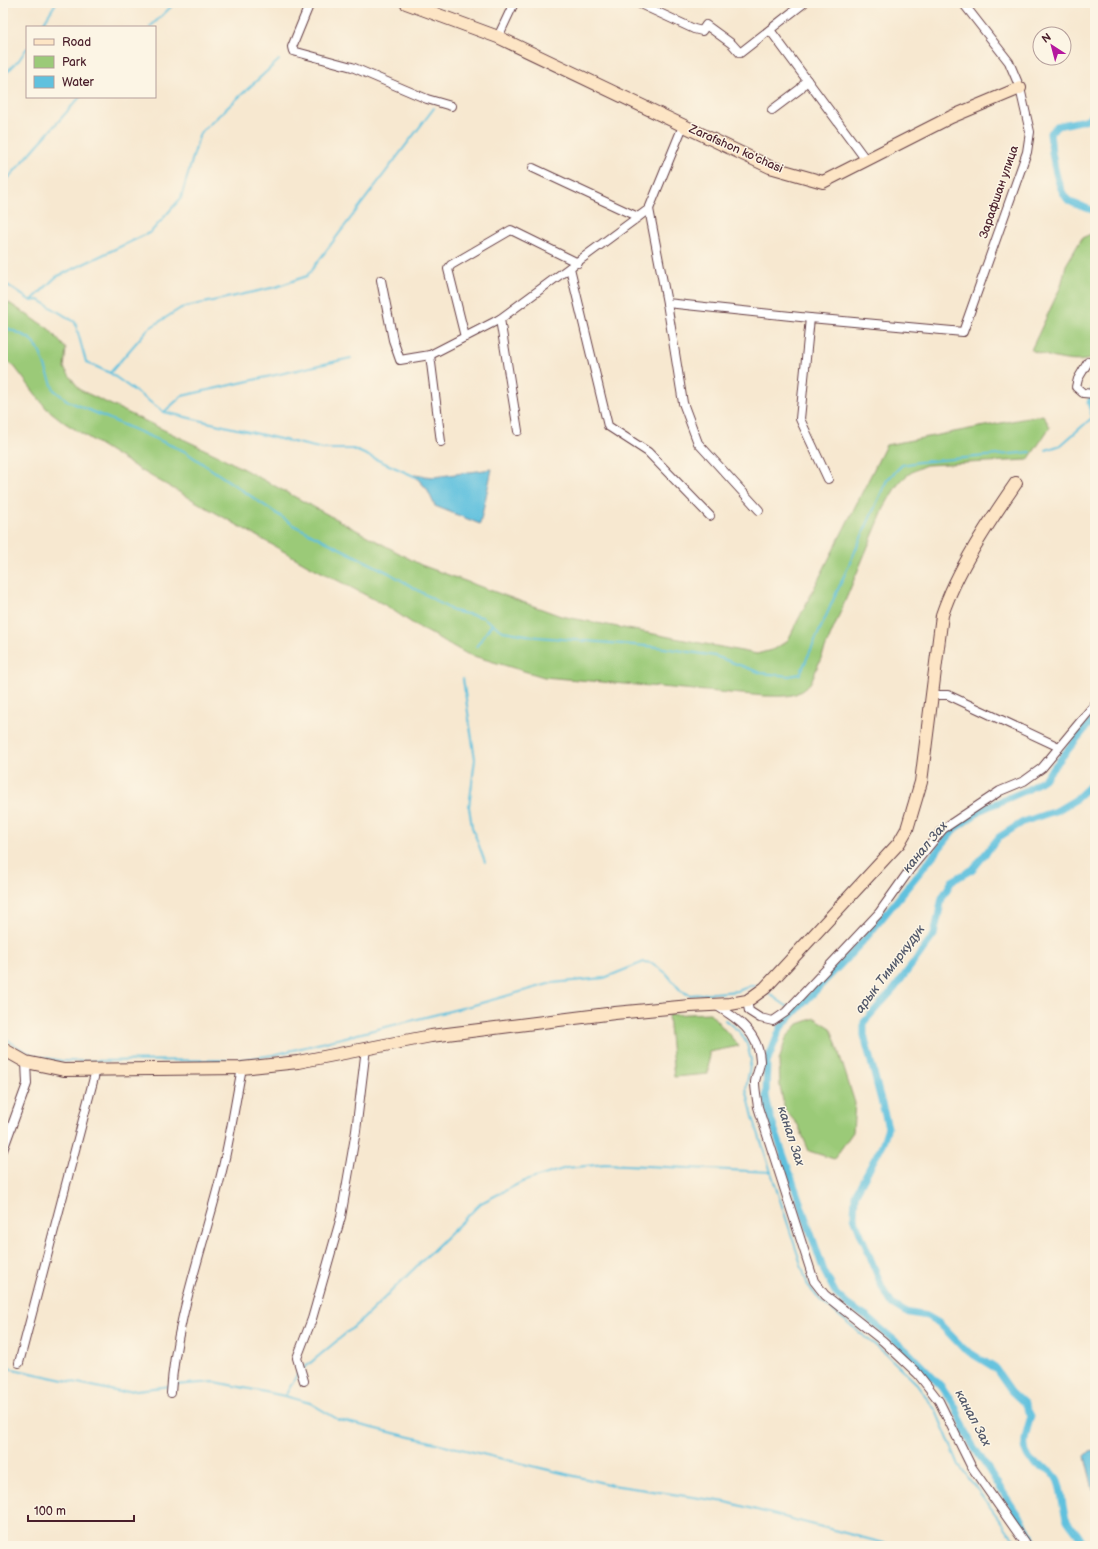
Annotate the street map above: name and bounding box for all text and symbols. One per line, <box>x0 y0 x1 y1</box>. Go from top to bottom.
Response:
legend <box>26 26 156 98</box>
north arrow <box>1032 26 1072 66</box>
text: N <box>1039 31 1054 46</box>
text: Road <box>62 35 91 50</box>
text: Park <box>62 55 86 70</box>
text: Water <box>62 75 94 90</box>
street label: Zarafshon ko'chasi <box>686 121 785 177</box>
street label: Зарафшан улица <box>976 143 1022 241</box>
water label: канал Зах <box>899 817 952 876</box>
water label: арык Тимиркудук <box>852 922 928 1016</box>
water label: канал Зах <box>774 1104 808 1169</box>
water label: канал Зах <box>951 1387 995 1450</box>
scale bar <box>28 1497 134 1523</box>
text: 100 m <box>34 1504 66 1519</box>

